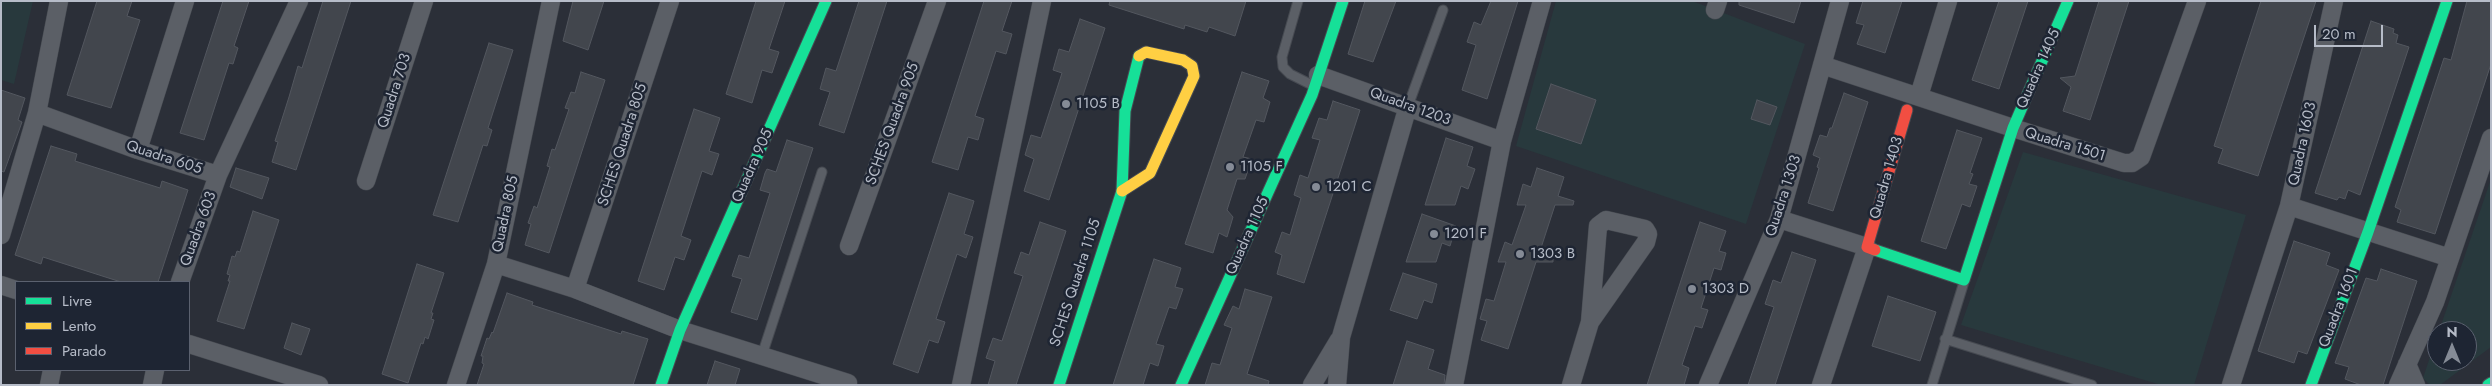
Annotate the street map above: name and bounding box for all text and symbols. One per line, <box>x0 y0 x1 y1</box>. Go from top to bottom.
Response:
scale bar <box>2317 15 2386 47</box>
text: 20 m <box>2322 23 2356 45</box>
street label: Quadra 1405 <box>2013 26 2065 112</box>
street label: Quadra 703 <box>374 51 416 131</box>
street label: SCHES Quadra 905 <box>863 60 923 188</box>
street label: SCHES Quadra 805 <box>595 81 651 209</box>
street label: Quadra 1203 <box>1367 84 1453 130</box>
place label: 1105 B <box>1076 95 1120 113</box>
marker: 1105 B <box>1060 98 1072 110</box>
street label: Quadra 1603 <box>2285 101 2321 187</box>
street label: Quadra 1501 <box>2023 124 2107 166</box>
street label: Quadra 905 <box>729 127 777 205</box>
street label: Quadra 1403 <box>1867 135 1907 221</box>
street label: Quadra 605 <box>124 137 204 179</box>
street label: Quadra 1303 <box>1762 153 1806 239</box>
place label: 1105 F <box>1240 158 1283 176</box>
marker: 1105 F <box>1224 161 1236 173</box>
street label: Quadra 805 <box>489 174 523 254</box>
place label: 1201 C <box>1326 178 1372 196</box>
marker: 1201 C <box>1310 181 1322 193</box>
street label: Quadra 603 <box>177 189 221 269</box>
street label: Quadra 1105 <box>1223 194 1273 278</box>
street label: SCHES Quadra 1105 <box>1047 217 1105 349</box>
place label: 1201 F <box>1444 225 1487 243</box>
marker: 1201 F <box>1428 228 1440 240</box>
place label: 1303 B <box>1530 245 1575 263</box>
marker: 1303 B <box>1514 248 1526 260</box>
street label: Quadra 1601 <box>2316 266 2362 350</box>
place label: 1303 D <box>1702 280 1749 298</box>
legend <box>15 281 190 371</box>
marker: 1303 D <box>1686 283 1698 295</box>
text: Livre <box>62 290 92 312</box>
text: Lento <box>62 315 96 337</box>
north arrow <box>2427 321 2477 371</box>
text: N <box>2446 322 2458 342</box>
text: Parado <box>62 340 106 362</box>

